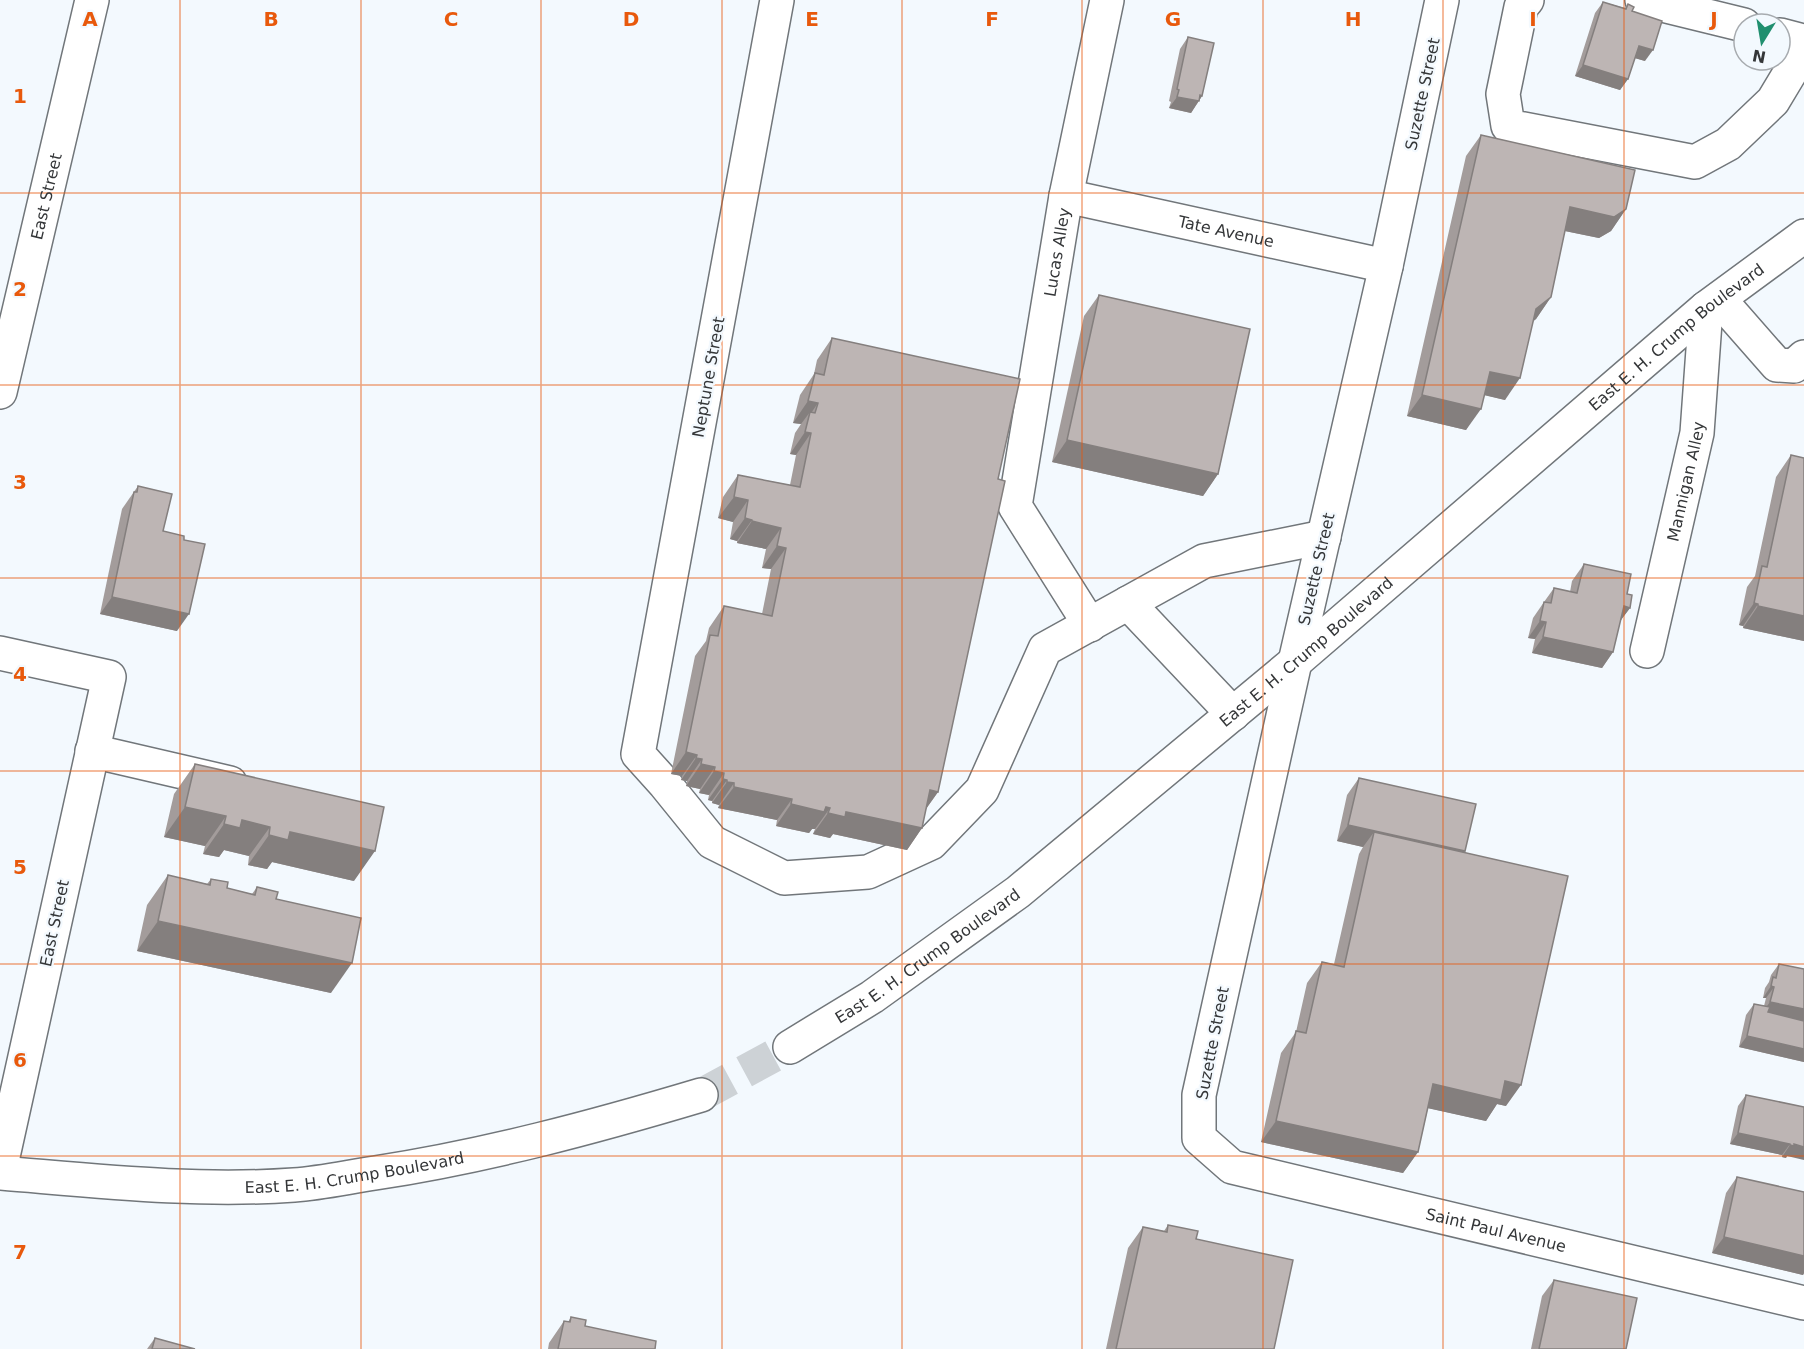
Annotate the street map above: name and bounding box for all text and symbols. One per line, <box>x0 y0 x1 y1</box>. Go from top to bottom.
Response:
text: A <box>82 7 98 31</box>
text: B <box>263 7 279 31</box>
text: C <box>444 7 458 31</box>
text: D <box>623 7 639 31</box>
text: E <box>805 7 819 31</box>
text: F <box>985 7 999 31</box>
text: G <box>1165 7 1181 31</box>
text: H <box>1345 7 1361 31</box>
text: I <box>1529 7 1537 31</box>
text: J <box>1708 7 1718 31</box>
north arrow <box>1732 12 1792 72</box>
street label: Suzette Street <box>1401 36 1444 152</box>
text: N <box>1751 46 1768 67</box>
text: 1 <box>13 84 27 108</box>
street label: East Street <box>27 151 66 242</box>
street label: Lucas Alley <box>1041 206 1074 298</box>
street label: Tate Avenue <box>1175 212 1276 251</box>
street label: East E. H. Crump Boulevard <box>1585 260 1768 415</box>
text: 2 <box>13 277 27 301</box>
street label: Neptune Street <box>689 315 728 439</box>
street label: Mannigan Alley <box>1663 421 1708 543</box>
text: 3 <box>13 470 27 494</box>
street label: Suzette Street <box>1294 511 1339 627</box>
street label: East E. H. Crump Boulevard <box>1216 573 1397 731</box>
text: 4 <box>13 662 27 686</box>
text: 5 <box>13 855 27 879</box>
street label: East Street <box>36 878 73 968</box>
street label: East E. H. Crump Boulevard <box>832 885 1024 1027</box>
street label: Suzette Street <box>1192 985 1233 1101</box>
text: 6 <box>13 1048 27 1072</box>
street label: East E. H. Crump Boulevard <box>245 1148 466 1197</box>
street label: Saint Paul Avenue <box>1424 1204 1568 1256</box>
text: 7 <box>13 1240 27 1264</box>

